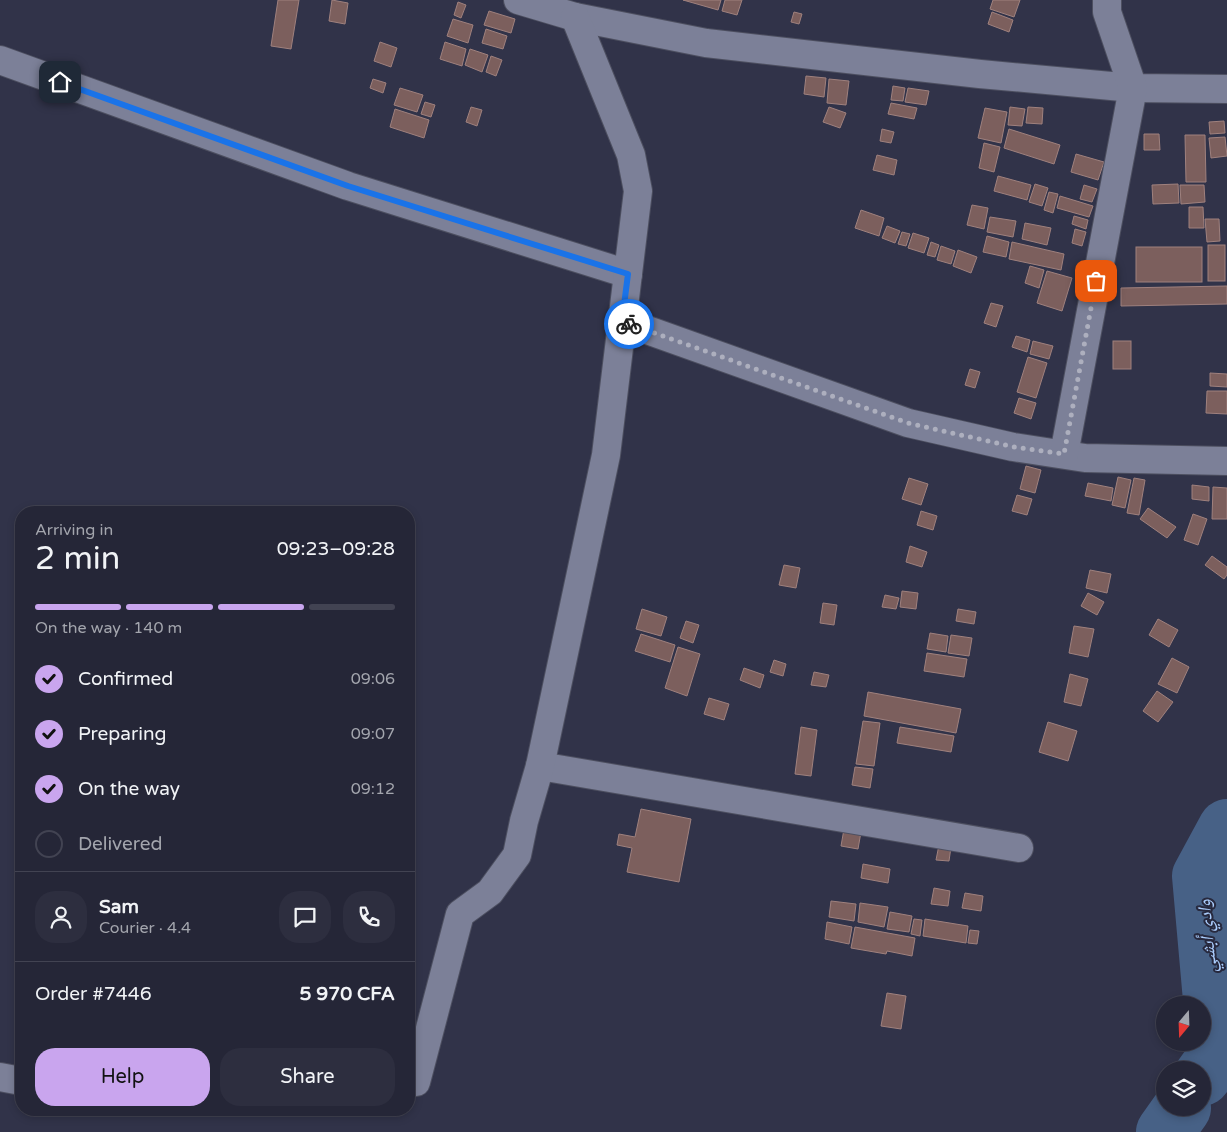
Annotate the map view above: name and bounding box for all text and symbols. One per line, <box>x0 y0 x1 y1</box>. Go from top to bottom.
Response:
pin <box>39 61 81 103</box>
icon: home <box>46 68 74 96</box>
pin <box>1075 260 1117 302</box>
icon: bag <box>1082 267 1110 295</box>
courier <box>604 299 654 349</box>
icon: bike <box>615 310 643 338</box>
text: Arriving in <box>35 520 113 540</box>
text: 09:23–09:28 <box>277 538 395 560</box>
text: 2 min <box>35 540 120 578</box>
text: On the way · 140 m <box>35 618 182 638</box>
icon: check <box>35 665 63 693</box>
text: Confirmed <box>78 668 173 690</box>
text: 09:06 <box>351 669 395 689</box>
icon: check <box>35 720 63 748</box>
text: Preparing <box>78 723 167 745</box>
text: 09:07 <box>351 724 395 744</box>
icon: check <box>35 775 63 803</box>
text: On the way <box>78 778 180 800</box>
text: 09:12 <box>351 779 395 799</box>
text: Delivered <box>78 833 163 855</box>
button: person <box>35 891 87 943</box>
button: chat <box>279 891 331 943</box>
button: phone <box>343 891 395 943</box>
text: Sam <box>99 896 139 918</box>
water label: وادي أبشي <box>1192 898 1225 973</box>
text: Courier · 4.4 <box>99 918 191 938</box>
text: Order #7446 <box>35 983 152 1005</box>
text: 5 970 CFA <box>299 983 395 1005</box>
north arrow <box>1156 996 1211 1051</box>
map controls <box>1156 996 1211 1116</box>
button: Help <box>35 1048 210 1106</box>
button: Share <box>220 1048 395 1106</box>
button: layers <box>1156 1061 1211 1116</box>

